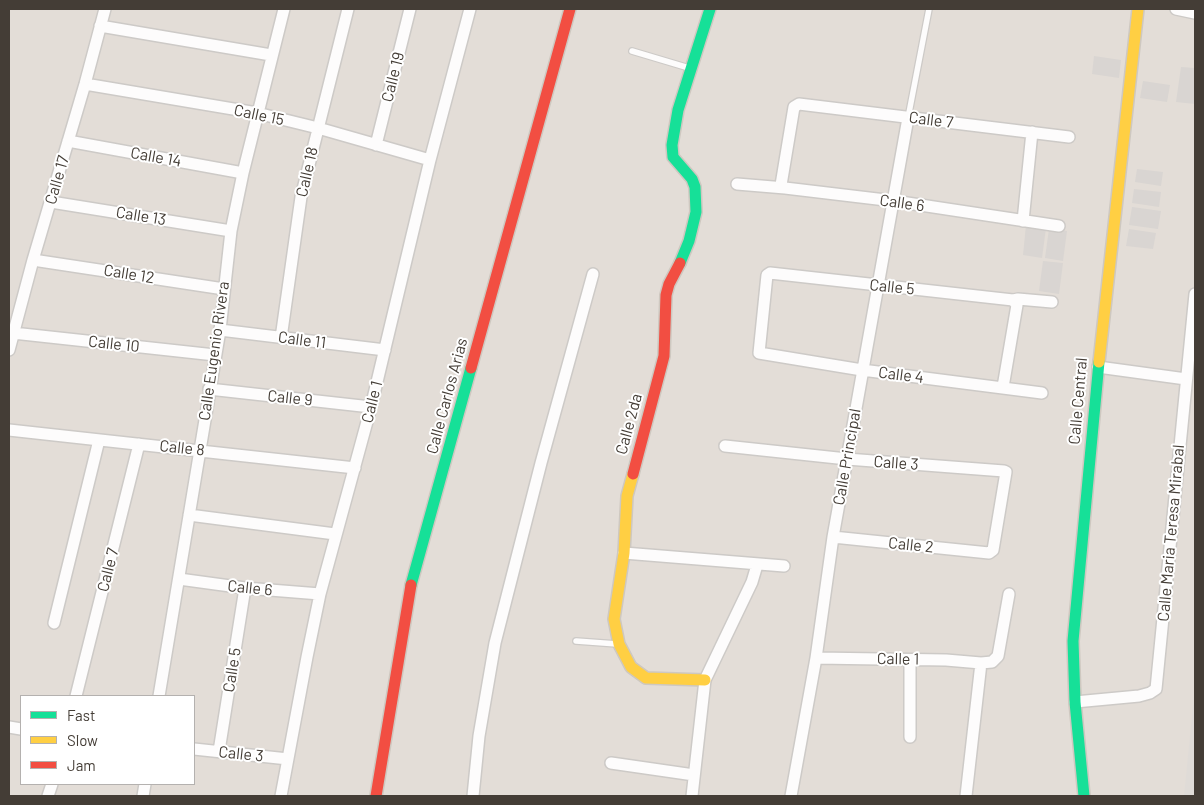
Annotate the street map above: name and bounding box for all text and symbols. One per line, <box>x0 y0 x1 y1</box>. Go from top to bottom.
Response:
street label: Calle 19 <box>378 50 408 104</box>
street label: Calle 15 <box>232 100 286 130</box>
street label: Calle 7 <box>908 108 954 132</box>
street label: Calle 14 <box>129 143 183 171</box>
street label: Calle 18 <box>292 145 322 199</box>
street label: Calle 17 <box>41 153 73 207</box>
street label: Calle 6 <box>878 190 926 216</box>
street label: Calle 13 <box>114 203 168 229</box>
street label: Calle 12 <box>102 261 156 287</box>
street label: Calle 5 <box>869 275 915 299</box>
street label: Calle Eugenio Rivera <box>195 280 233 422</box>
street label: Calle 11 <box>277 328 327 352</box>
street label: Calle 10 <box>87 332 141 356</box>
street label: Calle Carlos Arias <box>422 336 472 456</box>
street label: Calle Central <box>1065 357 1091 445</box>
street label: Calle 4 <box>877 363 925 387</box>
street label: Calle 1 <box>358 379 386 425</box>
street label: Calle 9 <box>267 386 313 410</box>
street label: Calle 2da <box>612 391 646 457</box>
street label: Calle Principal <box>829 407 865 507</box>
street label: Calle 8 <box>159 436 205 460</box>
street label: Calle Maria Teresa Mirabal <box>1154 444 1188 622</box>
street label: Calle 3 <box>873 452 919 474</box>
street label: Calle 2 <box>887 533 935 557</box>
street label: Calle 7 <box>93 546 123 594</box>
street label: Calle 6 <box>227 576 273 600</box>
street label: Calle 5 <box>219 646 245 694</box>
street label: Calle 1 <box>877 649 919 669</box>
legend <box>20 695 195 785</box>
text: Fast <box>67 706 95 724</box>
text: Slow <box>67 731 98 749</box>
street label: Calle 3 <box>218 742 264 766</box>
text: Jam <box>67 756 96 774</box>

